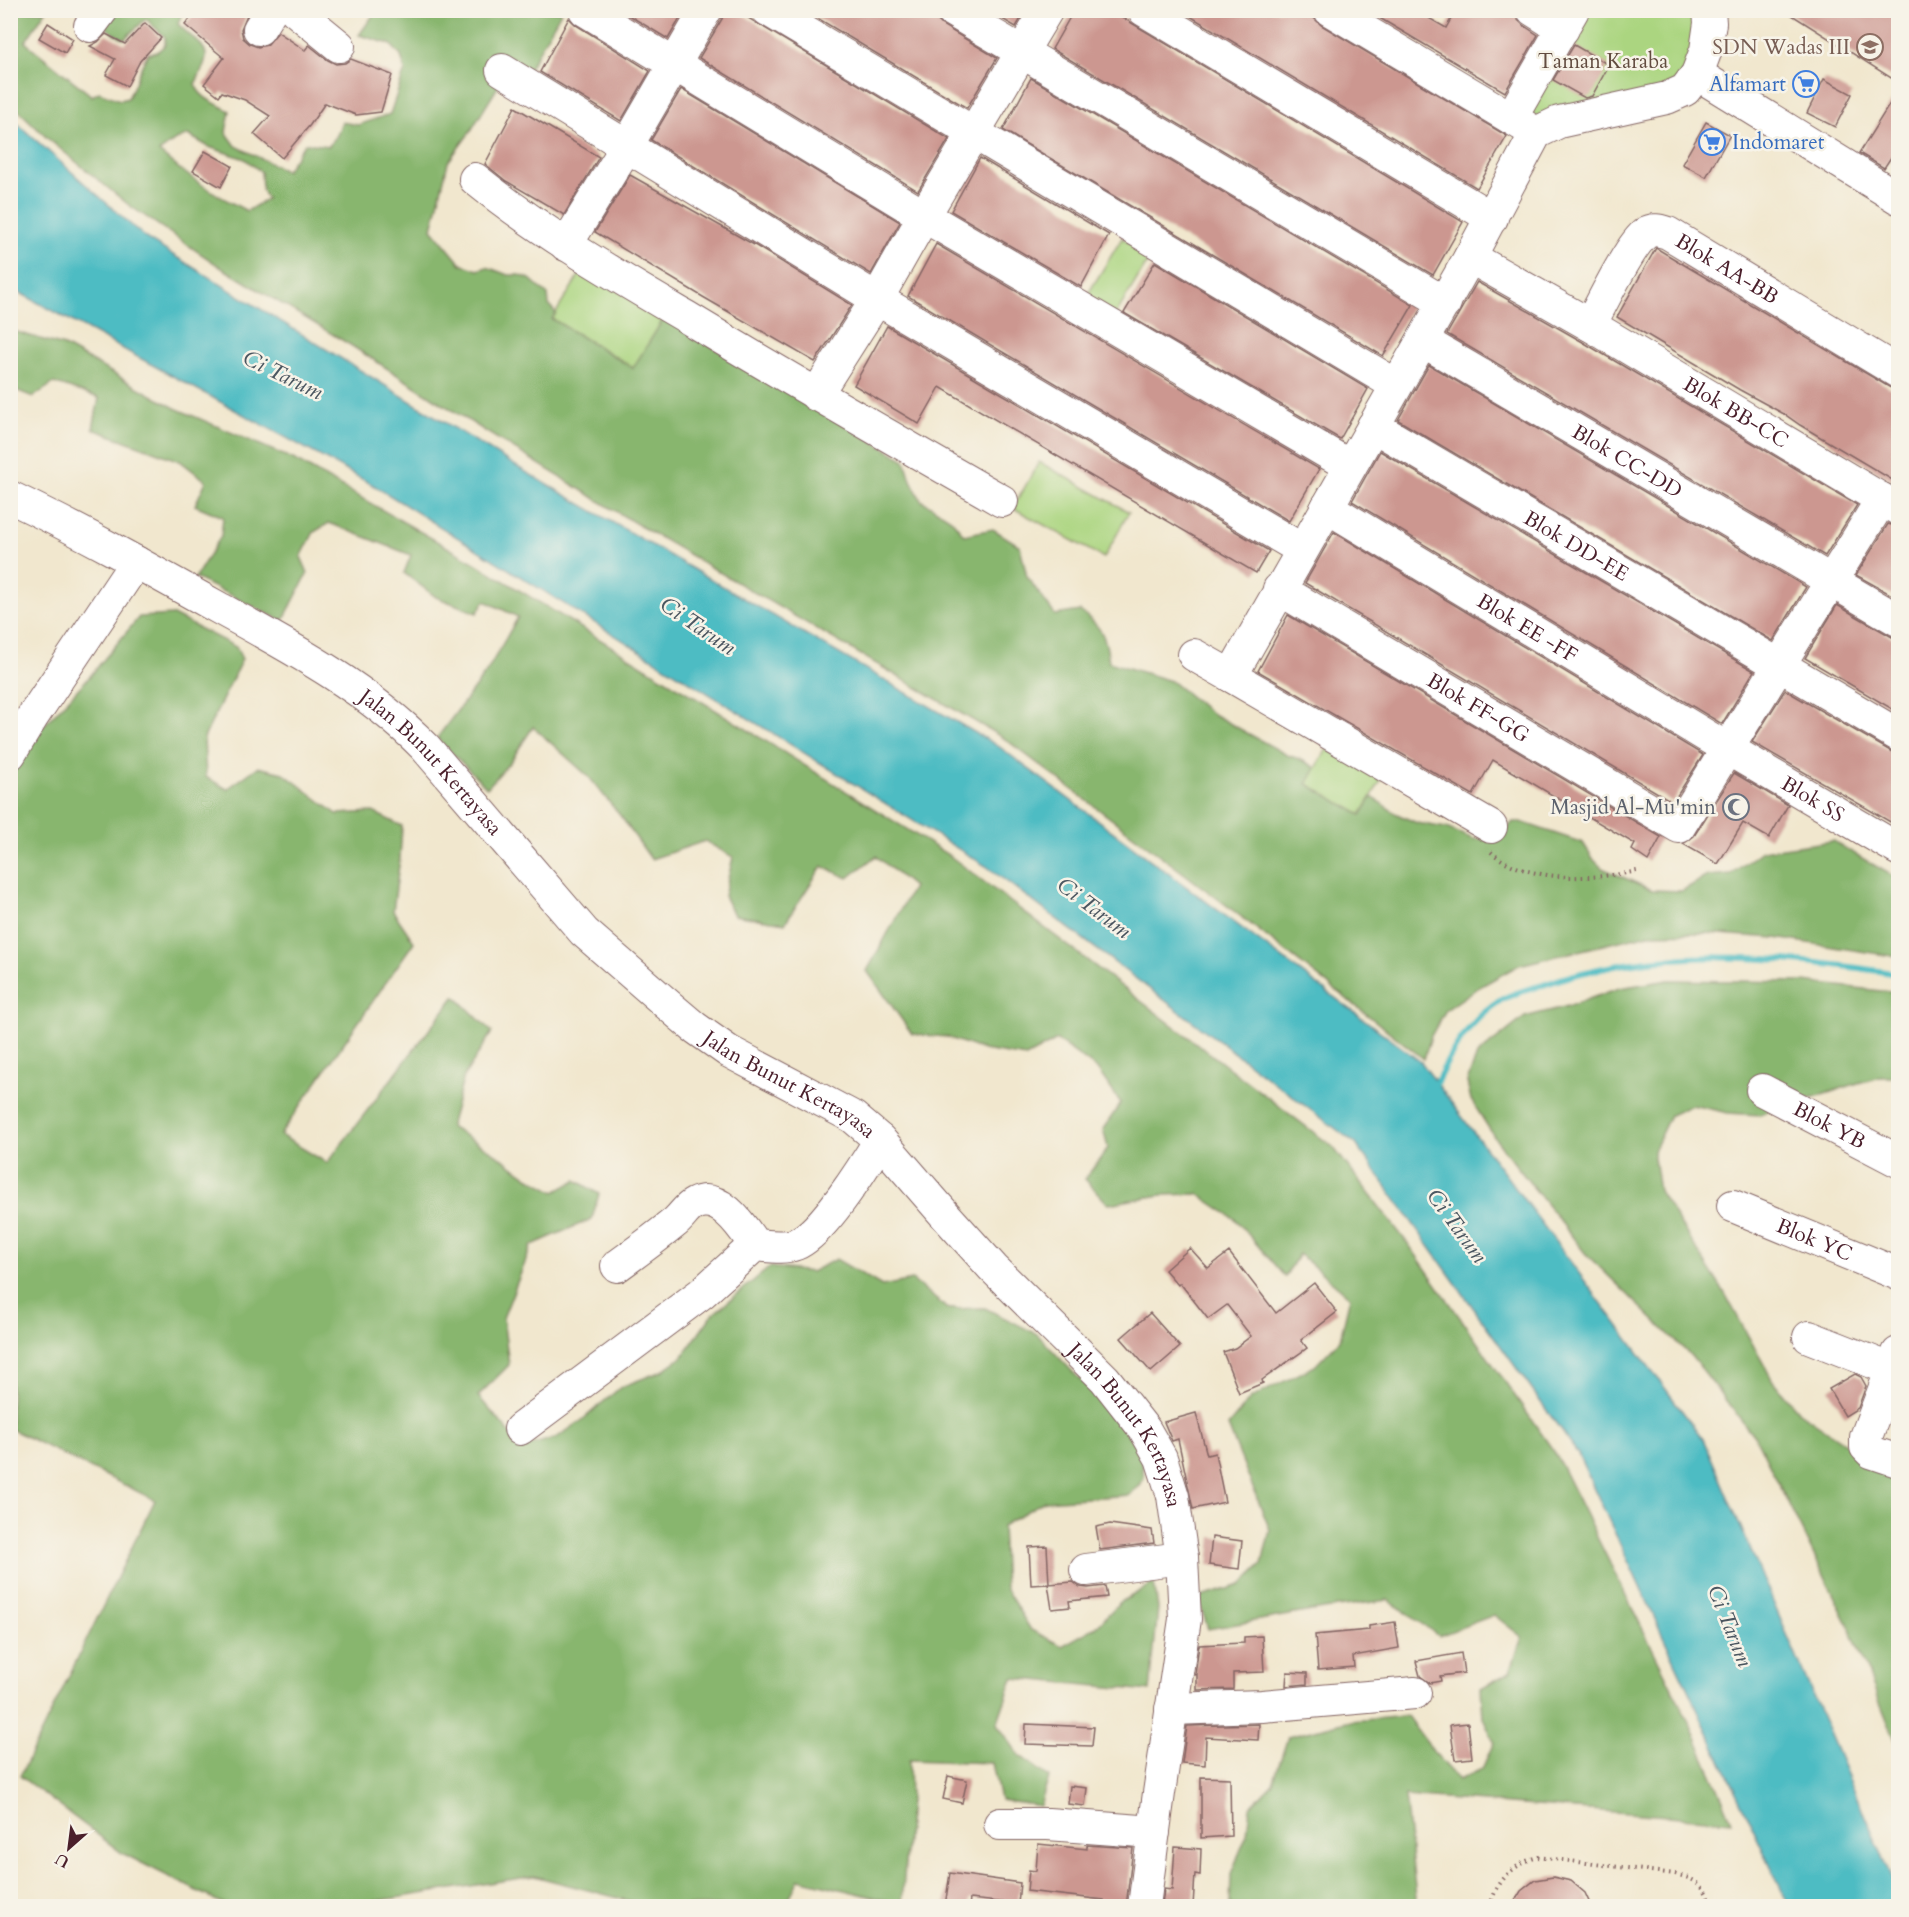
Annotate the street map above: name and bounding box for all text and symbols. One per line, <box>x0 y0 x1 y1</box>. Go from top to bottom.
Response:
school or university icon: SDN Wadas III <box>1855 32 1885 62</box>
place label: SDN Wadas III <box>1712 33 1850 62</box>
park label: Taman Karaba <box>1538 47 1668 76</box>
supermarket icon: Alfamart <box>1791 69 1821 99</box>
place label: Alfamart <box>1709 70 1786 99</box>
supermarket icon: Indomaret <box>1697 127 1727 157</box>
place label: Indomaret <box>1732 128 1825 157</box>
street label: Blok AA-BB <box>1670 226 1784 311</box>
water label: Ci Tarum <box>238 343 328 407</box>
street label: Blok BB-CC <box>1678 370 1794 455</box>
street label: Blok CC-DD <box>1567 417 1688 505</box>
street label: Blok DD-EE <box>1518 503 1634 588</box>
street label: Blok EE -FF <box>1472 586 1583 669</box>
water label: Ci Tarum <box>654 590 742 663</box>
street label: Blok FF-GG <box>1422 666 1535 750</box>
street label: Jalan Bunut Kertayasa <box>351 680 509 842</box>
street label: Blok SS <box>1776 769 1850 829</box>
mosque icon: Masjid Al-Mu'min <box>1721 792 1751 822</box>
place label: Masjid Al-Mu'min <box>1550 793 1716 822</box>
water label: Ci Tarum <box>1051 870 1138 946</box>
street label: Jalan Bunut Kertayasa <box>695 1022 882 1145</box>
street label: Blok YB <box>1788 1094 1871 1156</box>
water label: Ci Tarum <box>1420 1182 1495 1270</box>
street label: Blok YC <box>1772 1211 1857 1268</box>
street label: Jalan Bunut Kertayasa <box>1060 1334 1189 1509</box>
water label: Ci Tarum <box>1700 1581 1760 1672</box>
north arrow <box>39 1818 99 1878</box>
text: U <box>51 1848 73 1873</box>

